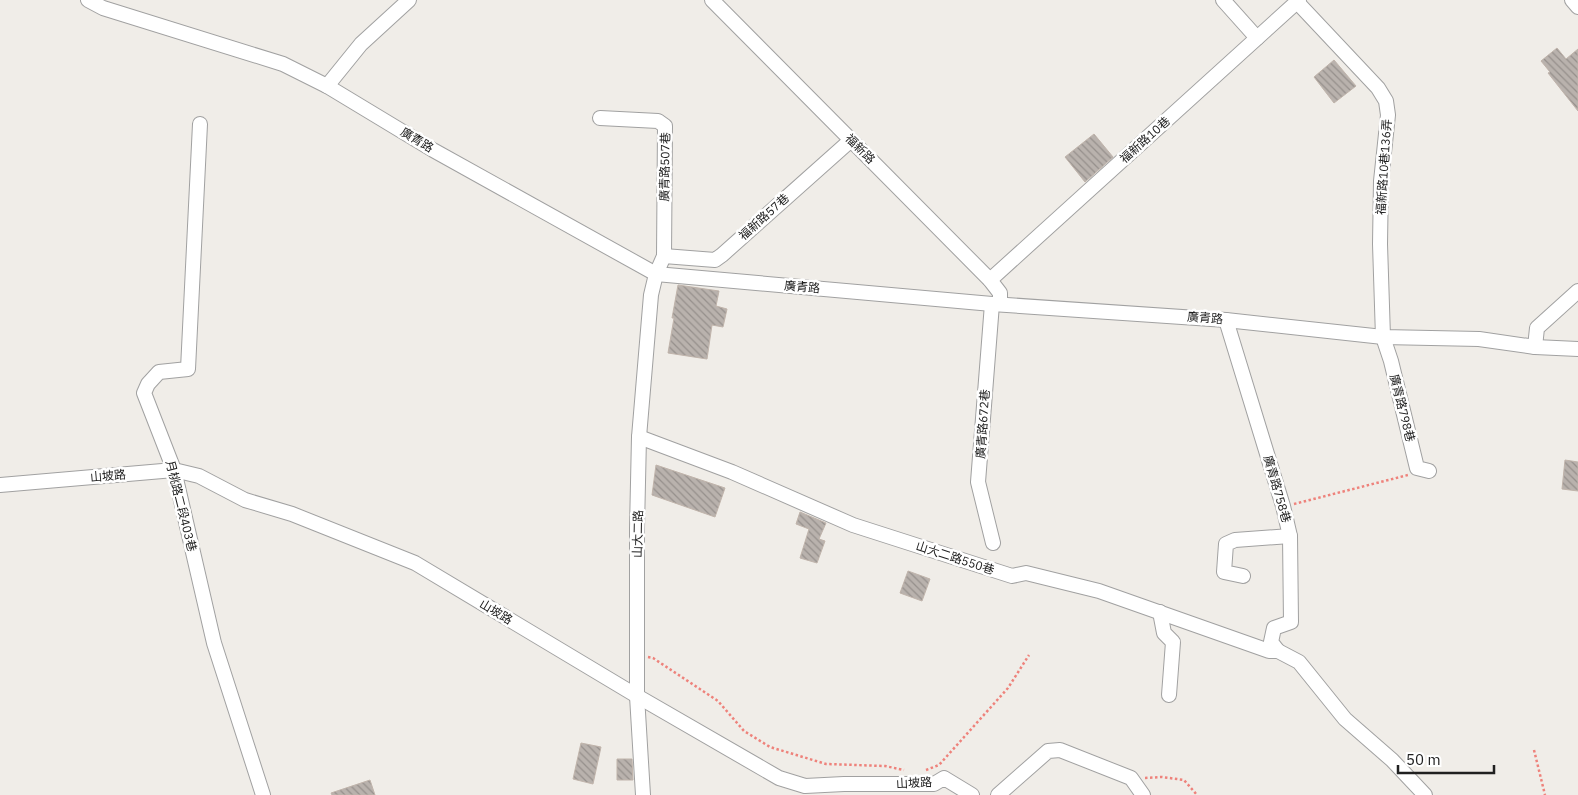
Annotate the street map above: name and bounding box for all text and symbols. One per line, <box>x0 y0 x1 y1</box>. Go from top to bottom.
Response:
street label: 福新路10巷 <box>1116 113 1173 166</box>
street label: 福新路10巷136弄 <box>1373 119 1394 215</box>
street label: 廣青路 <box>398 124 437 155</box>
street label: 福新路 <box>842 131 878 167</box>
street label: 廣青路507巷 <box>656 132 673 202</box>
street label: 福新路57巷 <box>735 190 792 243</box>
street label: 廣青路 <box>783 277 821 296</box>
street label: 廣青路 <box>1187 309 1224 326</box>
street label: 廣青路798巷 <box>1387 372 1418 443</box>
street label: 廣青路672巷 <box>973 389 992 459</box>
street label: 廣青路758巷 <box>1261 453 1294 524</box>
street label: 月桃路二段403巷 <box>163 459 200 553</box>
street label: 山坡路 <box>89 466 127 485</box>
street label: 山大二路 <box>630 510 645 558</box>
street label: 山大二路550巷 <box>914 538 996 577</box>
street label: 山坡路 <box>477 596 516 627</box>
scale bar <box>1398 742 1494 774</box>
text: 50 m <box>1406 750 1441 769</box>
street label: 山坡路 <box>896 774 932 791</box>

